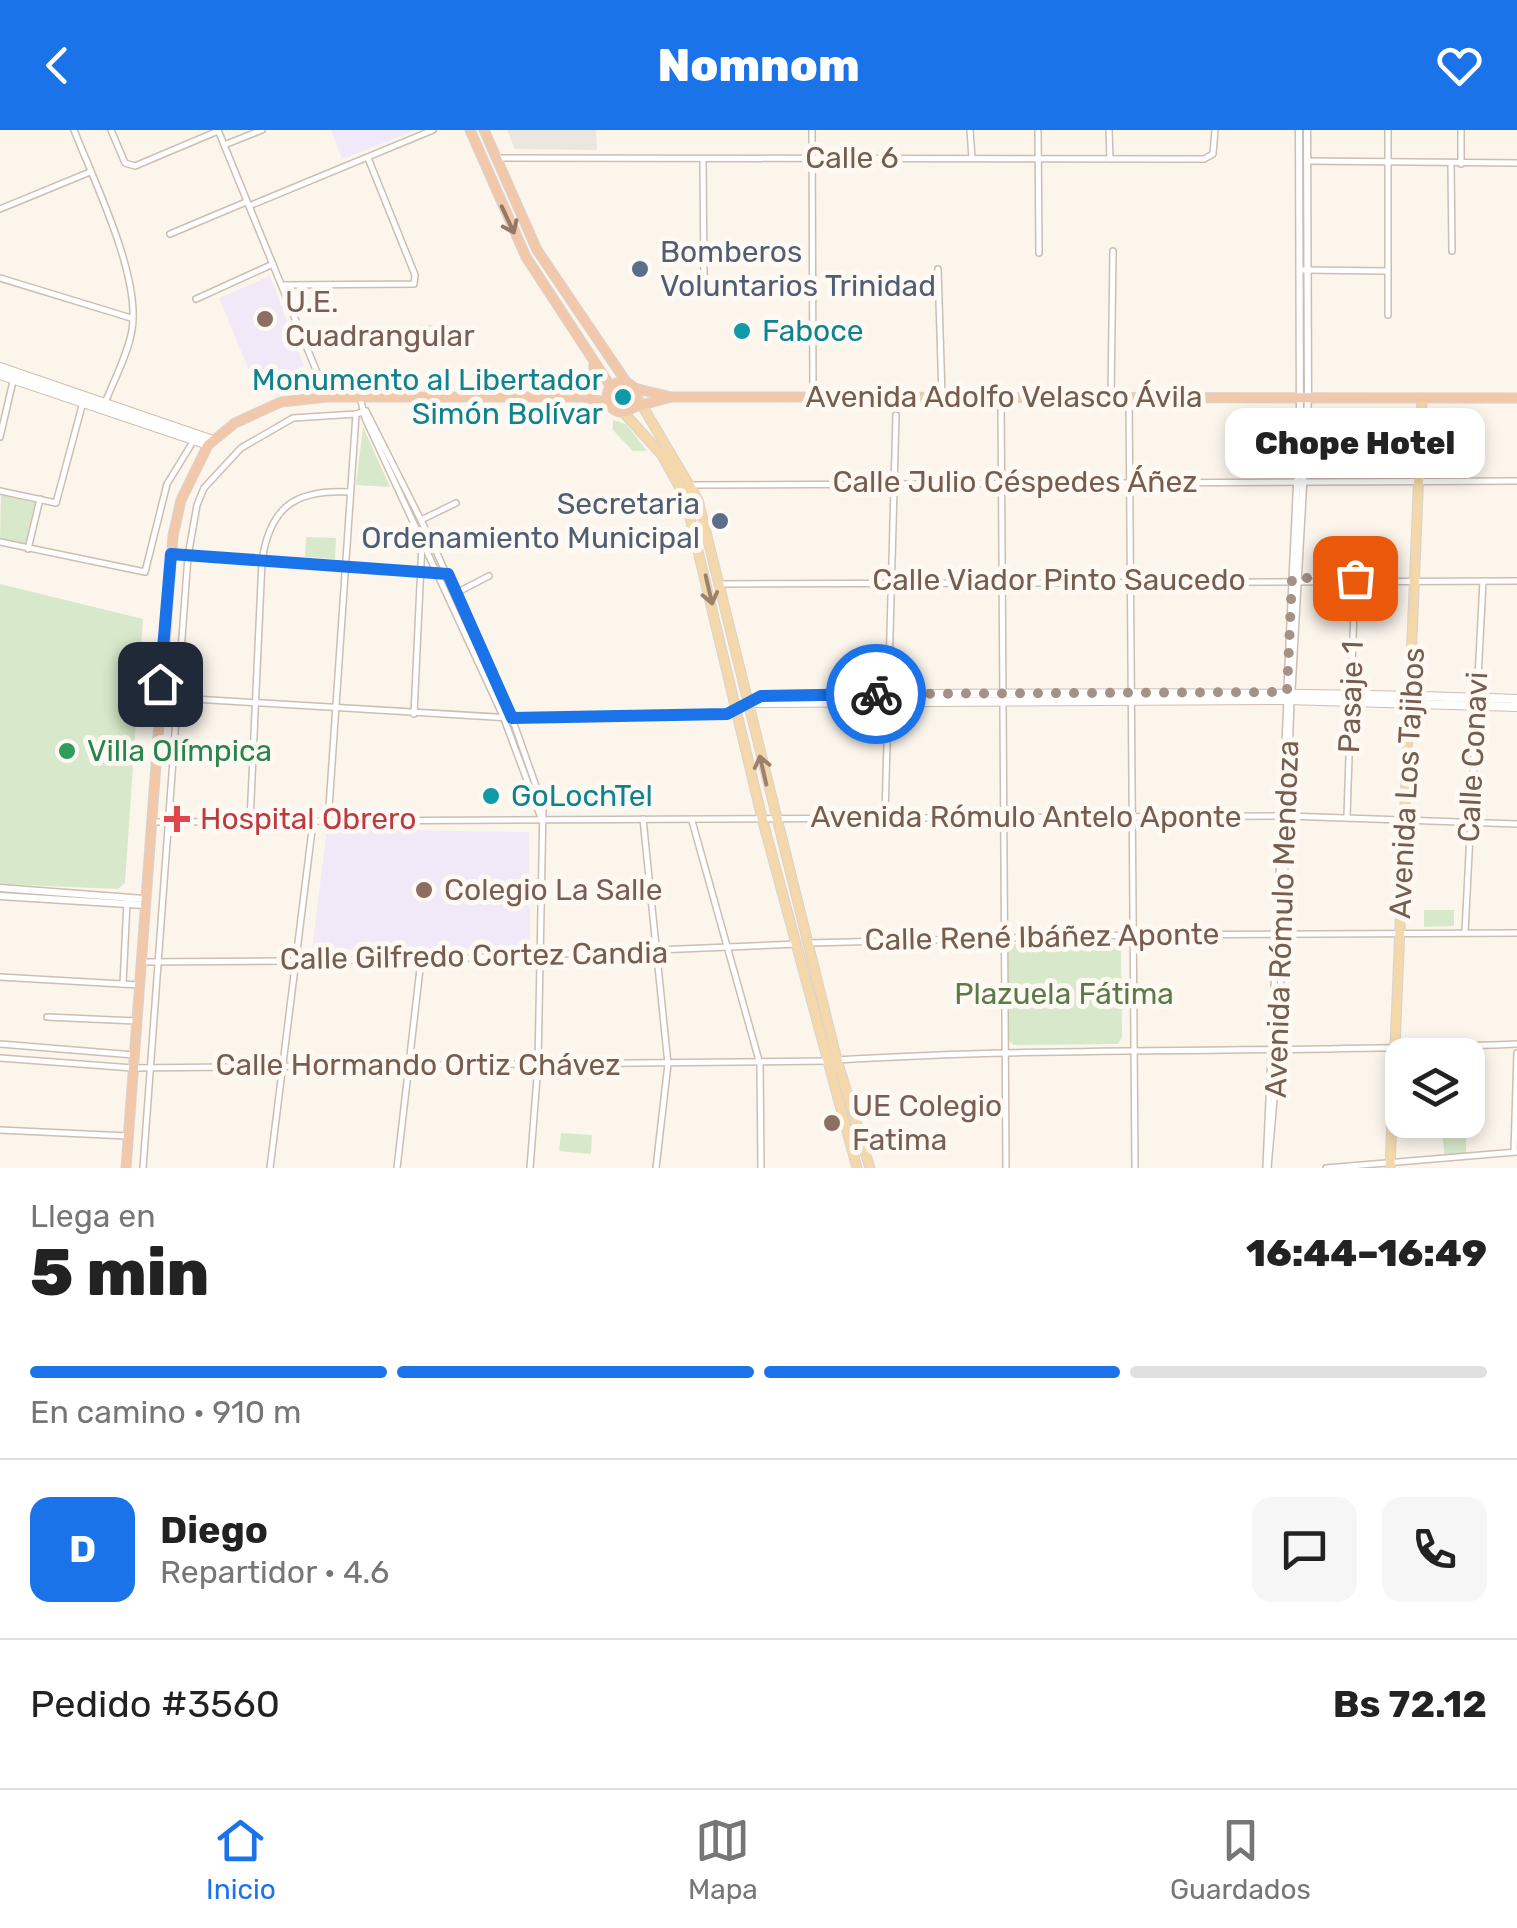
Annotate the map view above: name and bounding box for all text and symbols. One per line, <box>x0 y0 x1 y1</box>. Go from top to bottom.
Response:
icon: back <box>30 38 85 93</box>
icon: heart <box>1432 38 1487 93</box>
text: Nomnom <box>657 39 860 92</box>
street label: Calle 6 <box>805 140 899 176</box>
one-way arrow <box>500 204 518 235</box>
place label: Bomberos Voluntarios Trinidad <box>660 234 936 304</box>
marker: Bomberos Voluntarios Trinidad <box>629 258 651 280</box>
place label: U.E. Cuadrangular <box>285 284 475 354</box>
marker: U.E. Cuadrangular <box>254 308 276 330</box>
place label: Faboce <box>762 313 864 349</box>
marker: Faboce <box>731 320 753 342</box>
place label: Monumento al Libertador Simón Bolívar <box>252 362 604 432</box>
street label: Avenida Adolfo Velasco Ávila <box>805 379 1203 415</box>
marker: Monumento al Libertador Simón Bolívar <box>612 386 634 408</box>
callout: Chope Hotel <box>1225 408 1485 478</box>
text: Chope Hotel <box>1255 424 1455 462</box>
street label: Calle Julio Céspedes Áñez <box>833 464 1197 500</box>
place label: Secretaria Ordenamiento Municipal <box>361 486 700 556</box>
marker: Secretaria Ordenamiento Municipal <box>709 510 731 532</box>
pin <box>1313 536 1398 621</box>
icon: bag <box>1328 551 1383 606</box>
street label: Calle Viador Pinto Saucedo <box>872 562 1246 598</box>
one-way arrow <box>701 573 719 605</box>
street label: Pasaje 1 <box>1331 640 1371 754</box>
pin <box>118 642 203 727</box>
courier <box>826 644 926 744</box>
street label: Avenida Los Tajibos <box>1382 646 1432 920</box>
icon: home <box>133 657 188 712</box>
icon: bike <box>849 667 904 722</box>
street label: Calle Conavi <box>1451 671 1495 843</box>
place label: Villa Olímpica <box>87 733 272 769</box>
street label: Avenida Rómulo Mendoza <box>1258 739 1306 1099</box>
marker: Villa Olímpica <box>56 740 78 762</box>
one-way arrow <box>753 755 771 787</box>
place label: GoLochTel <box>511 778 653 814</box>
marker: GoLochTel <box>480 785 502 807</box>
street label: Avenida Rómulo Antelo Aponte <box>810 799 1242 835</box>
place label: Hospital Obrero <box>200 801 416 837</box>
marker: Hospital Obrero <box>164 806 190 832</box>
place label: Colegio La Salle <box>444 872 662 908</box>
marker: Colegio La Salle <box>413 879 435 901</box>
street label: Calle René Ibáñez Aponte <box>864 916 1220 958</box>
street label: Calle Gilfredo Cortez Candia <box>280 935 668 977</box>
park label: Plazuela Fátima <box>954 976 1174 1012</box>
map controls <box>1385 1038 1485 1138</box>
button: layers <box>1385 1038 1485 1138</box>
street label: Calle Hormando Ortiz Chávez <box>215 1047 621 1083</box>
place label: UE Colegio Fatima <box>852 1088 1002 1158</box>
marker: UE Colegio Fatima <box>821 1112 843 1134</box>
text: Llega en <box>30 1197 156 1235</box>
text: 16:44–16:49 <box>1246 1230 1487 1276</box>
text: 5 min <box>30 1234 209 1311</box>
text: En camino · 910 m <box>30 1393 301 1431</box>
button: chat <box>1252 1497 1357 1602</box>
button: phone <box>1382 1497 1487 1602</box>
text: Diego <box>160 1507 268 1553</box>
text: D <box>69 1526 96 1572</box>
text: Repartidor · 4.6 <box>160 1553 389 1591</box>
text: Pedido #3560 <box>30 1681 280 1727</box>
text: Bs 72.12 <box>1333 1681 1487 1727</box>
tab: Inicio <box>206 1813 276 1906</box>
tab: Mapa <box>688 1813 758 1906</box>
tab: Guardados <box>1170 1813 1311 1906</box>

